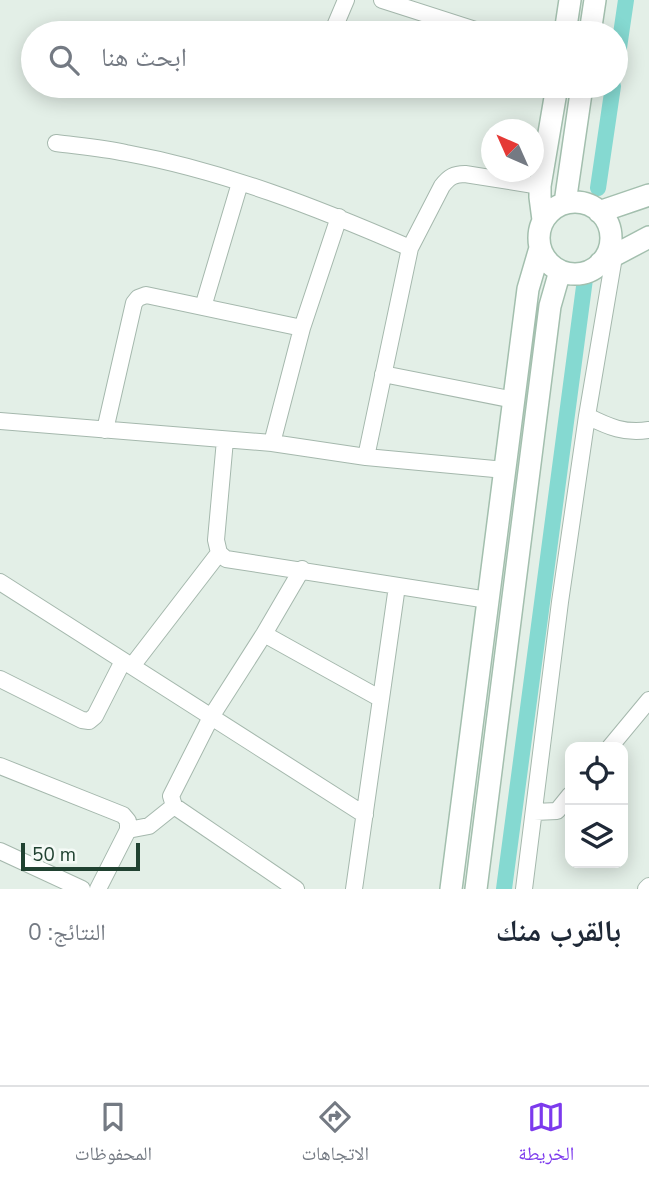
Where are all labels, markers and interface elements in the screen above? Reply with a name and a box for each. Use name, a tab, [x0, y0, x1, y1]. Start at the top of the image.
search box	[21, 21, 628, 98]
text: ابحث هنا	[101, 40, 187, 75]
icon: search	[45, 41, 83, 79]
north arrow	[481, 119, 544, 182]
map controls	[565, 742, 628, 868]
button: locate	[565, 742, 628, 805]
button: layers	[565, 805, 628, 868]
scale bar	[21, 840, 140, 872]
text: 50 m	[32, 842, 76, 868]
text: بالقرب منك	[496, 911, 621, 952]
text: النتائج: 0	[28, 917, 106, 948]
tab: المحفوظات	[75, 1098, 152, 1172]
tab: الاتجاهات	[301, 1098, 369, 1172]
tab: الخريطة	[518, 1098, 574, 1172]

